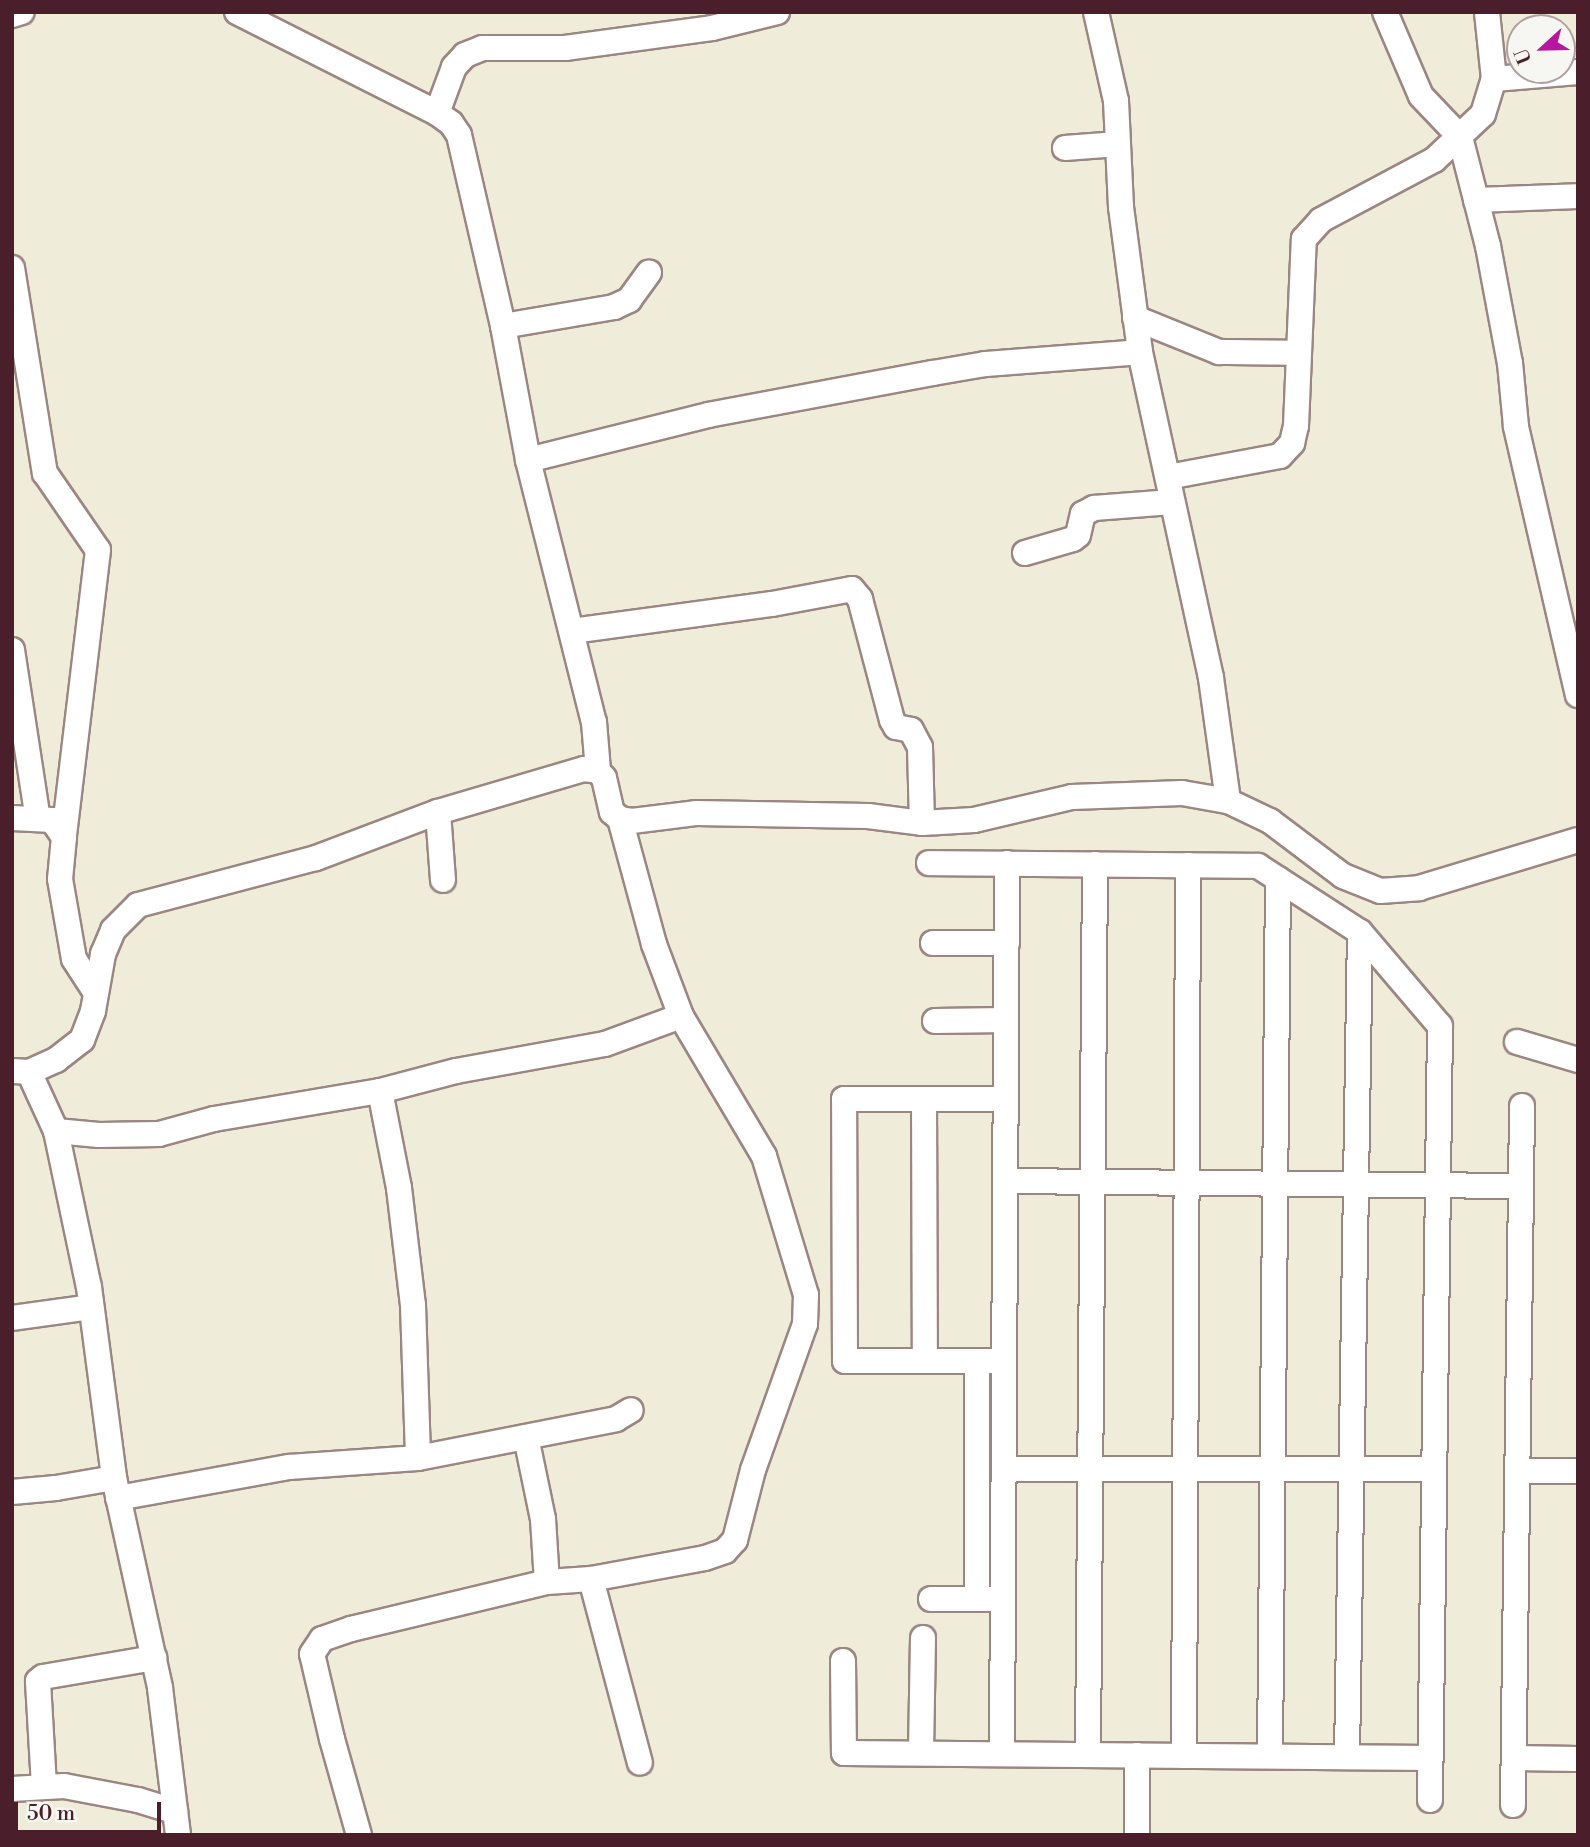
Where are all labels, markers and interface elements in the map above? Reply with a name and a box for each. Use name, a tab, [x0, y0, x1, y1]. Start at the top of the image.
north arrow	[1506, 14, 1576, 84]
text: U	[1510, 45, 1537, 67]
scale bar	[18, 1787, 164, 1831]
text: 50 m	[27, 1801, 75, 1827]

